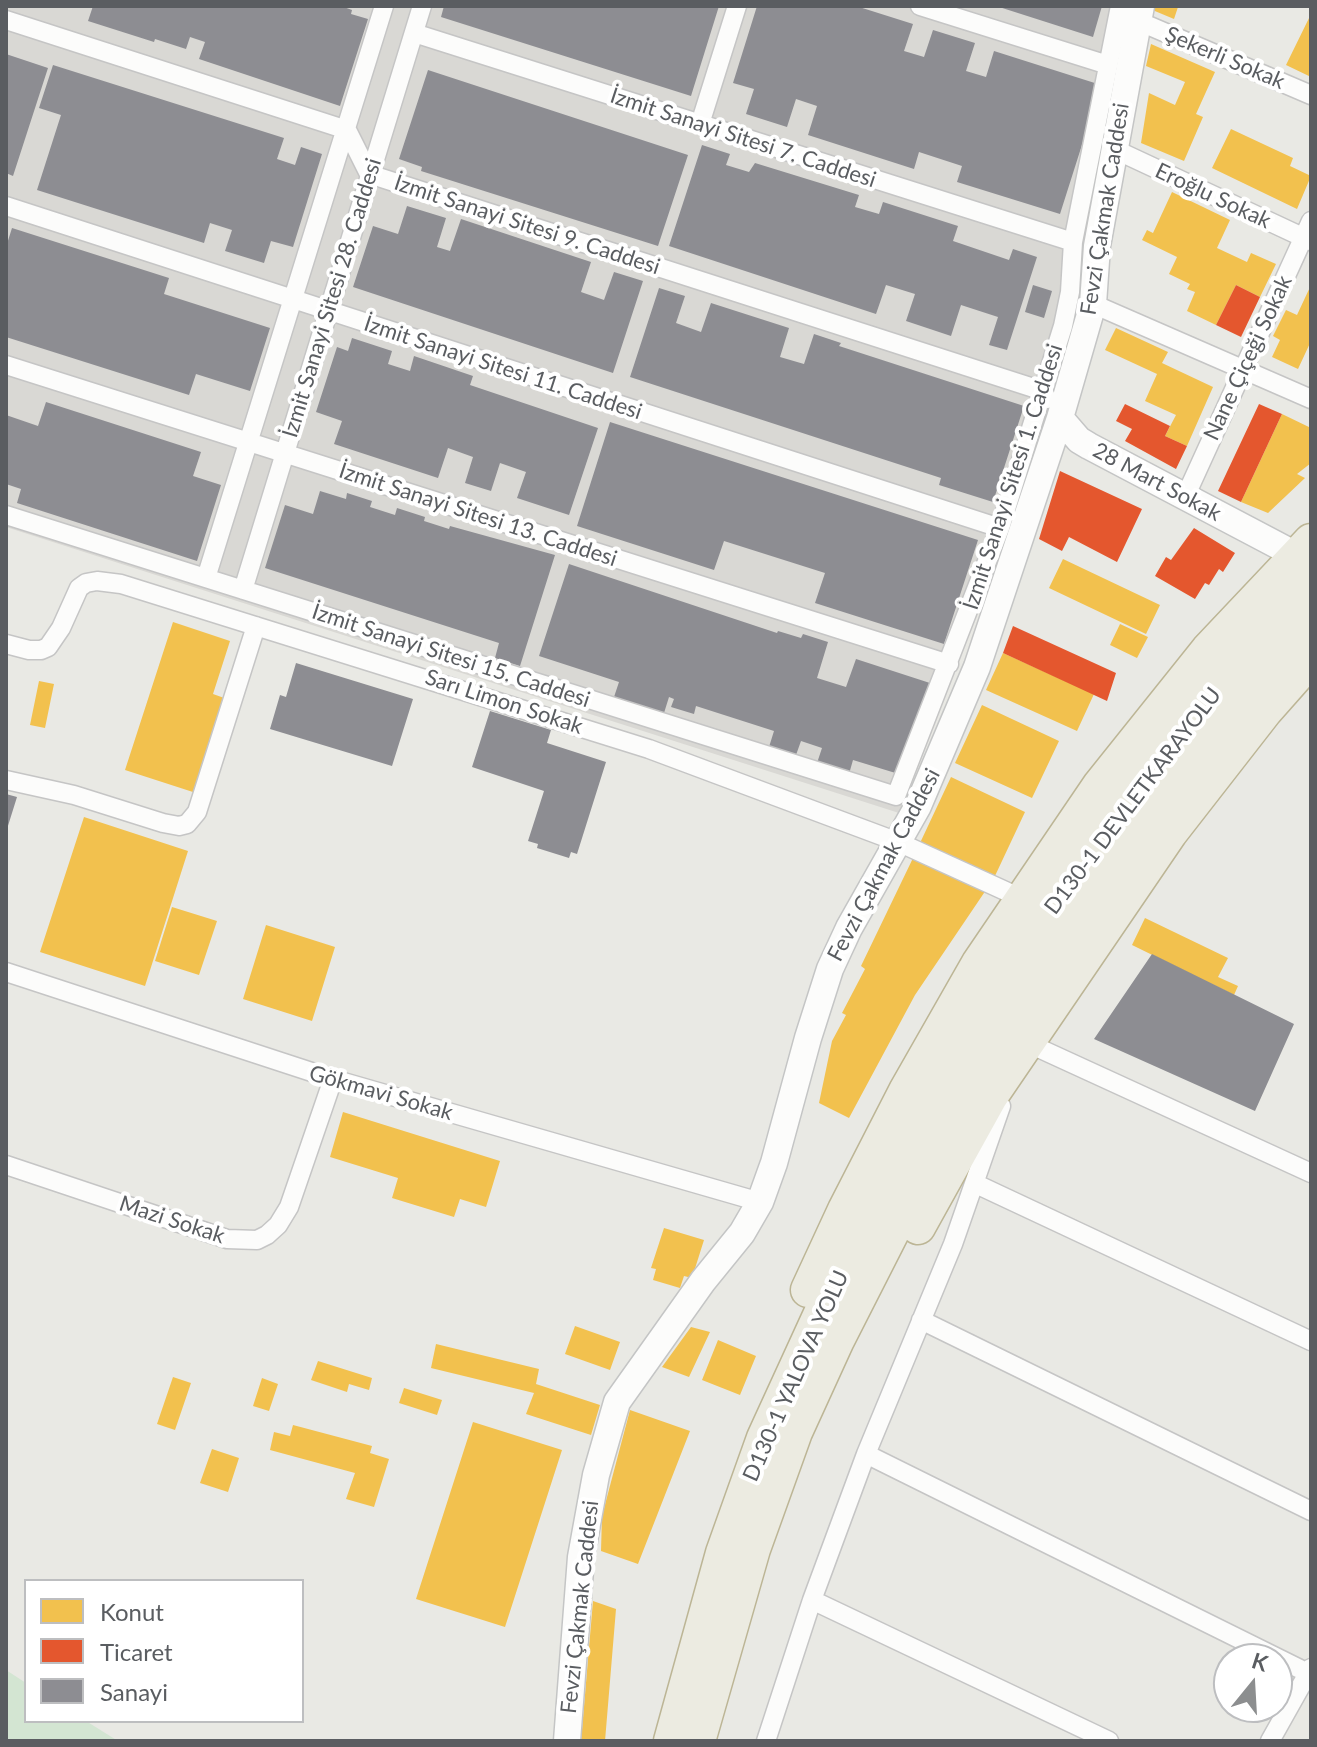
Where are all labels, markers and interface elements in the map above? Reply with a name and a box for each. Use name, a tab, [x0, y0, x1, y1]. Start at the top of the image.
street label: Şekerli Sokak	[1161, 21, 1289, 95]
street label: İzmit Sanayi Sitesi 7. Caddesi	[607, 83, 879, 193]
street label: Fevzi Çakmak Caddesi	[1075, 101, 1135, 317]
street label: İzmit Sanayi Sitesi 28. Caddesi	[277, 155, 387, 441]
street label: Eroğlu Sokak	[1151, 158, 1275, 234]
street label: İzmit Sanayi Sitesi 9. Caddesi	[391, 170, 663, 280]
street label: Nane Çiçeği Sokak	[1198, 271, 1298, 445]
street label: İzmit Sanayi Sitesi 11. Caddesi	[361, 311, 645, 425]
street label: İzmit Sanayi Sitesi 1. Caddesi	[958, 341, 1068, 613]
street label: 28 Mart Sokak	[1088, 437, 1226, 527]
street label: İzmit Sanayi Sitesi 13. Caddesi	[336, 458, 620, 572]
street label: İzmit Sanayi Sitesi 15. Caddesi	[309, 599, 593, 713]
street label: Sarı Limon Sokak	[422, 664, 586, 740]
street label: D130-1 DEVLETKARAYOLU	[1039, 682, 1227, 920]
street label: Fevzi Çakmak Caddesi	[822, 764, 946, 966]
street label: Gökmavi Sokak	[306, 1060, 456, 1126]
street label: Mazi Sokak	[116, 1191, 228, 1249]
street label: D130-1 YALOVA YOLU	[738, 1266, 854, 1486]
street label: Fevzi Çakmak Caddesi	[556, 1499, 604, 1715]
legend	[24, 1579, 304, 1723]
text: Konut	[100, 1597, 164, 1626]
text: Ticaret	[100, 1637, 173, 1666]
north arrow	[1213, 1643, 1293, 1723]
text: K	[1249, 1646, 1271, 1677]
text: Sanayi	[100, 1677, 168, 1706]

